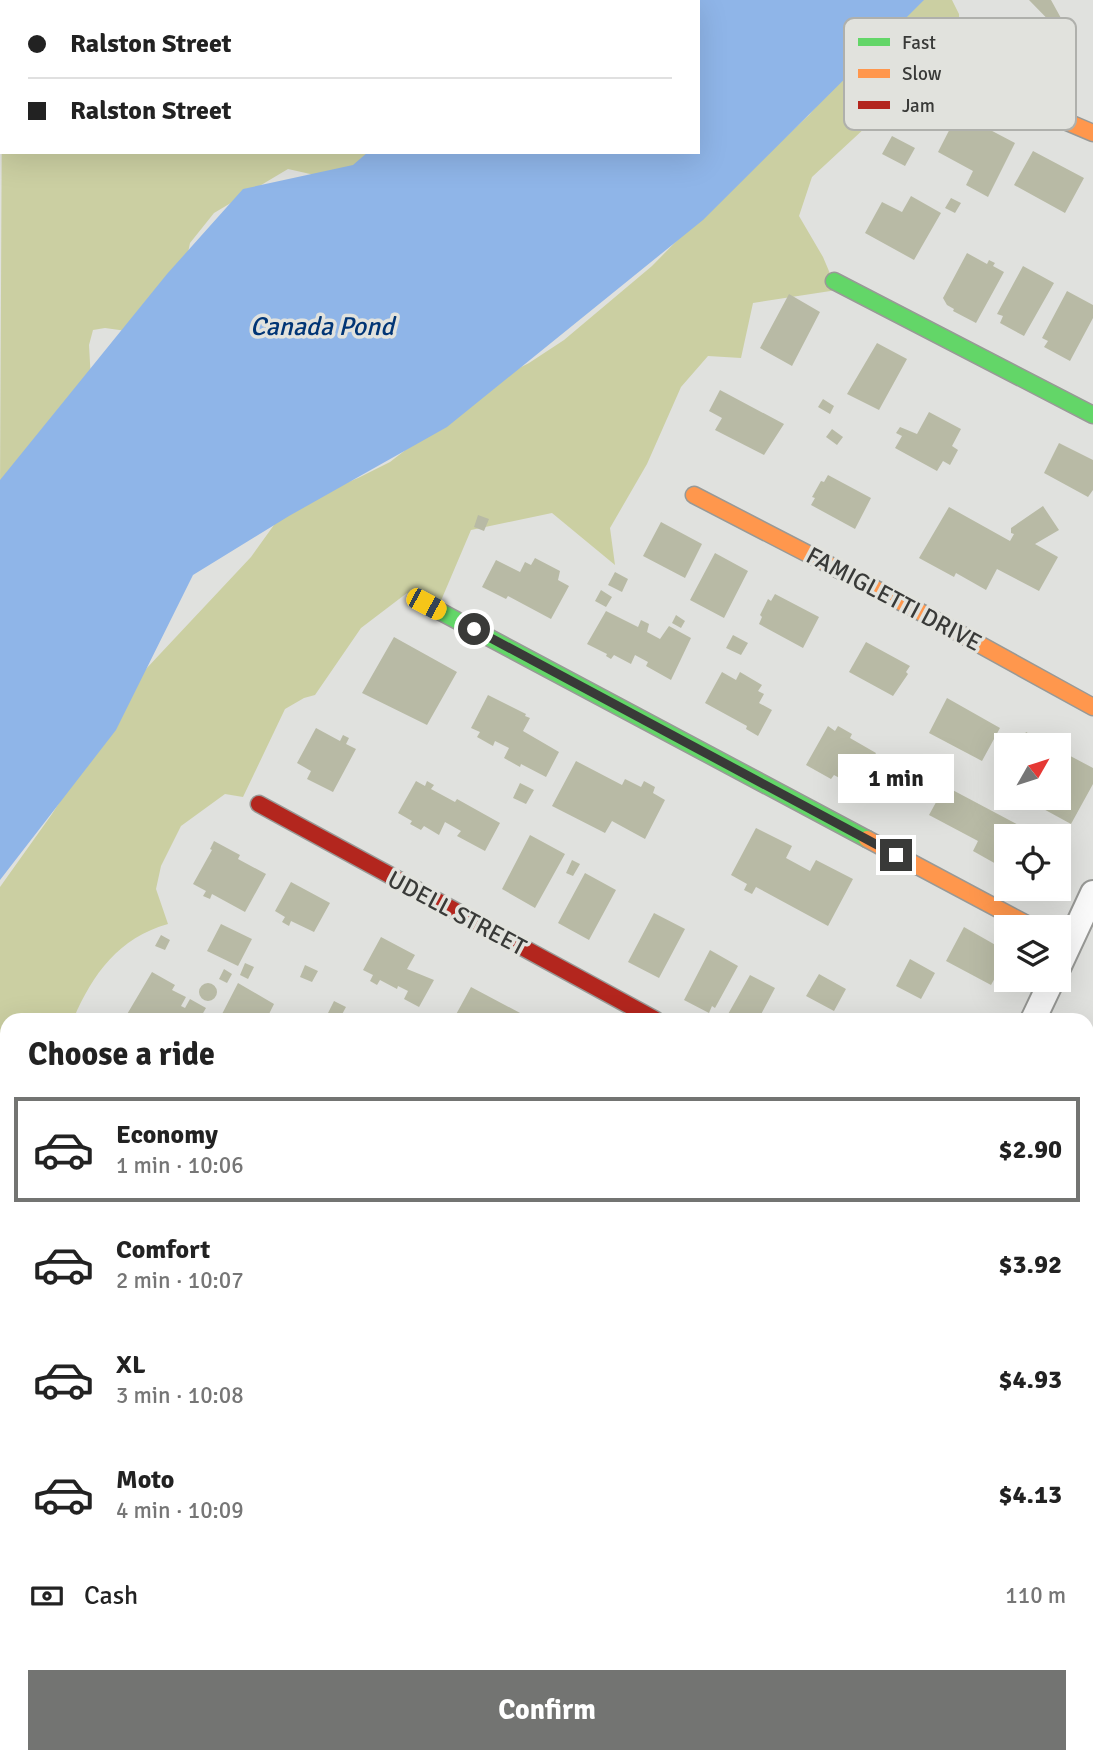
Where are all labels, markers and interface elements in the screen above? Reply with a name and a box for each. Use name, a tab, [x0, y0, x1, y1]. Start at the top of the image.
legend	[844, 18, 1076, 130]
text: Ralston Street	[70, 28, 232, 60]
text: Fast	[902, 31, 936, 55]
text: Slow	[902, 62, 942, 86]
text: Jam	[902, 94, 935, 118]
text: Ralston Street	[70, 95, 232, 127]
water label: Canada Pond	[250, 311, 397, 343]
street label: FAMIGLETTI DRIVE	[801, 540, 987, 658]
car	[403, 585, 450, 623]
route start	[458, 613, 490, 645]
north arrow	[994, 733, 1071, 810]
map controls	[994, 733, 1071, 992]
callout: 1 min	[838, 754, 954, 802]
text: 1 min	[868, 764, 924, 793]
button: locate	[994, 824, 1071, 901]
route end	[880, 839, 912, 871]
street label: UDELL STREET	[382, 864, 532, 962]
button: layers	[994, 915, 1071, 992]
text: Choose a ride	[28, 1035, 215, 1074]
icon: car	[32, 1118, 95, 1181]
text: Economy	[116, 1119, 218, 1151]
text: $2.90	[998, 1134, 1062, 1166]
text: 1 min · 10:06	[116, 1151, 244, 1180]
icon: car	[32, 1233, 95, 1296]
text: Comfort	[116, 1234, 210, 1266]
text: $3.92	[998, 1249, 1062, 1281]
text: 2 min · 10:07	[116, 1266, 244, 1295]
icon: car	[32, 1348, 95, 1411]
text: XL	[116, 1349, 146, 1381]
text: $4.93	[998, 1364, 1062, 1396]
text: 3 min · 10:08	[116, 1381, 244, 1410]
icon: car	[32, 1463, 95, 1526]
text: Moto	[116, 1464, 174, 1496]
text: $4.13	[998, 1479, 1062, 1511]
text: 4 min · 10:09	[116, 1496, 244, 1525]
icon: cash	[28, 1577, 66, 1615]
text: Cash	[84, 1580, 138, 1612]
text: 110 m	[1005, 1581, 1066, 1610]
button: Confirm	[28, 1670, 1066, 1750]

